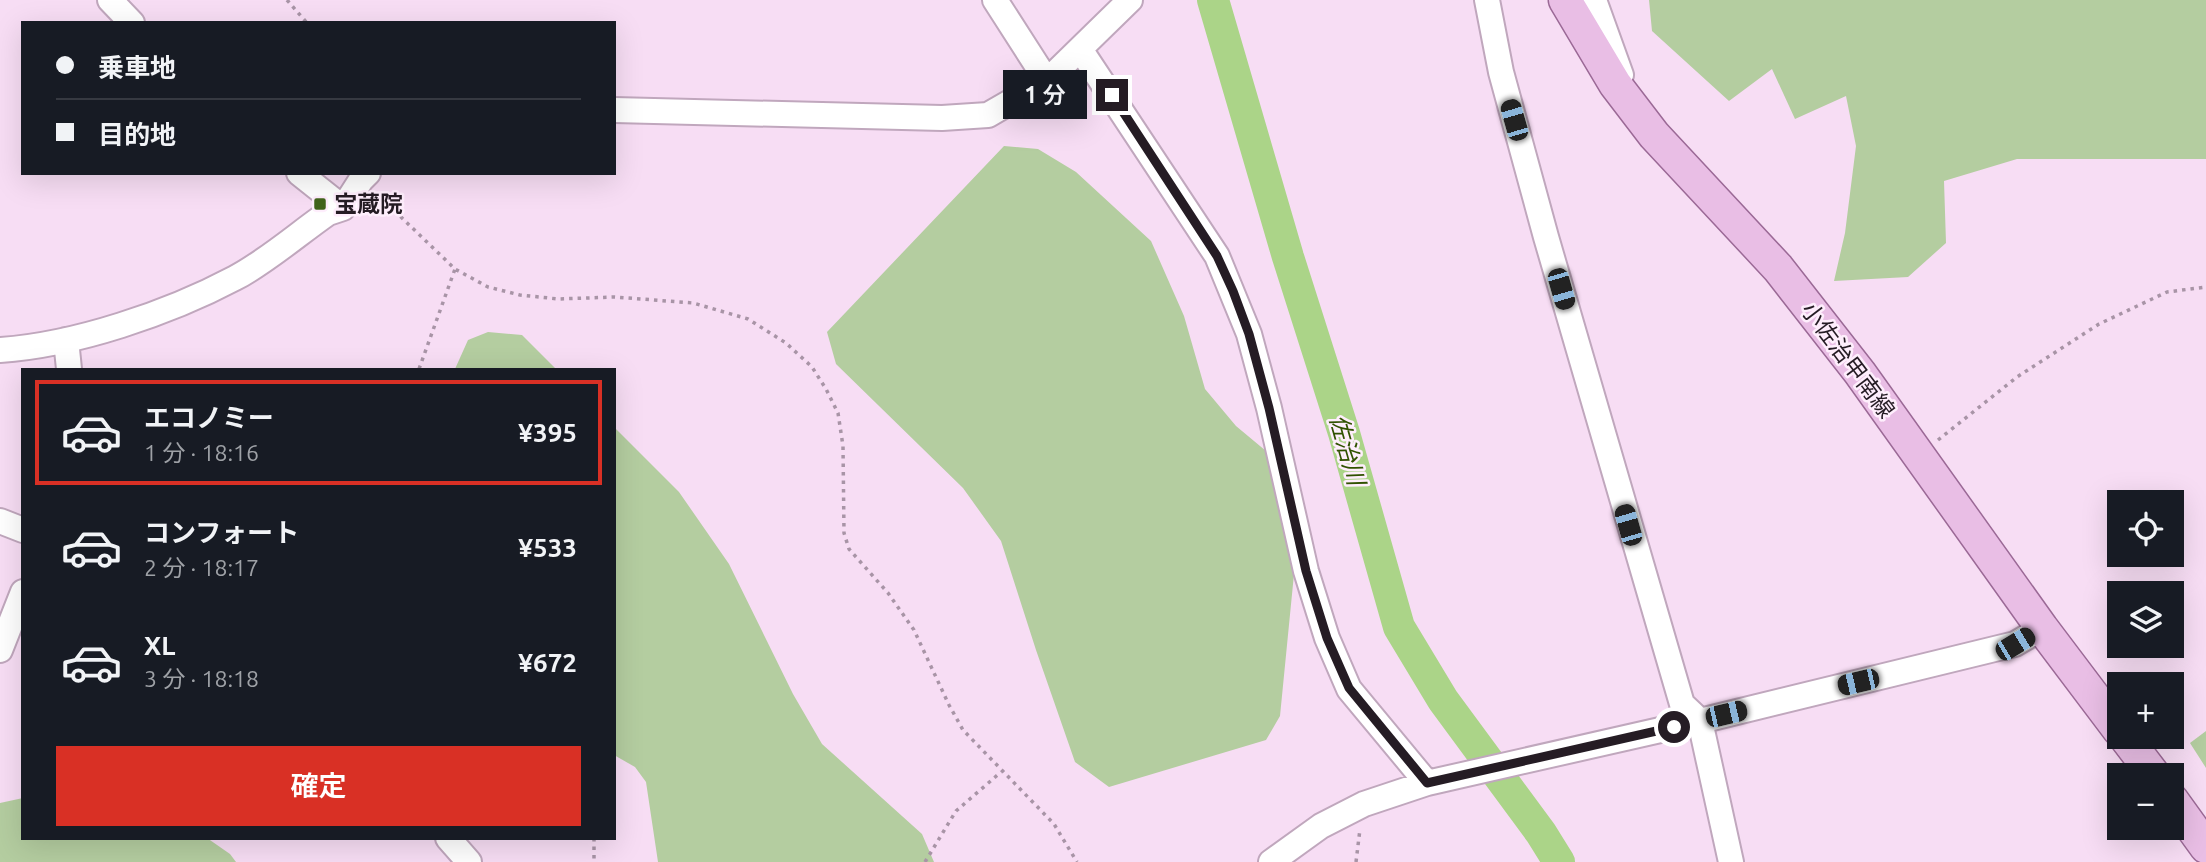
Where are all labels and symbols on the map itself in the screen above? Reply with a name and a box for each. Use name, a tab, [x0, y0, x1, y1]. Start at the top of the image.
callout: 1 分	[1004, 70, 1088, 119]
route end	[1096, 79, 1128, 111]
car	[1499, 97, 1530, 143]
place label: 宝蔵院	[334, 191, 403, 216]
marker: 宝蔵院	[312, 196, 328, 212]
car	[1546, 266, 1577, 312]
street label: 小佐治甲南線	[1797, 297, 1900, 422]
water label: 佐治川	[1325, 412, 1371, 491]
car	[1613, 502, 1644, 548]
car	[1992, 624, 2039, 664]
car	[1836, 667, 1881, 697]
car	[1704, 699, 1749, 729]
route start	[1658, 711, 1690, 743]

